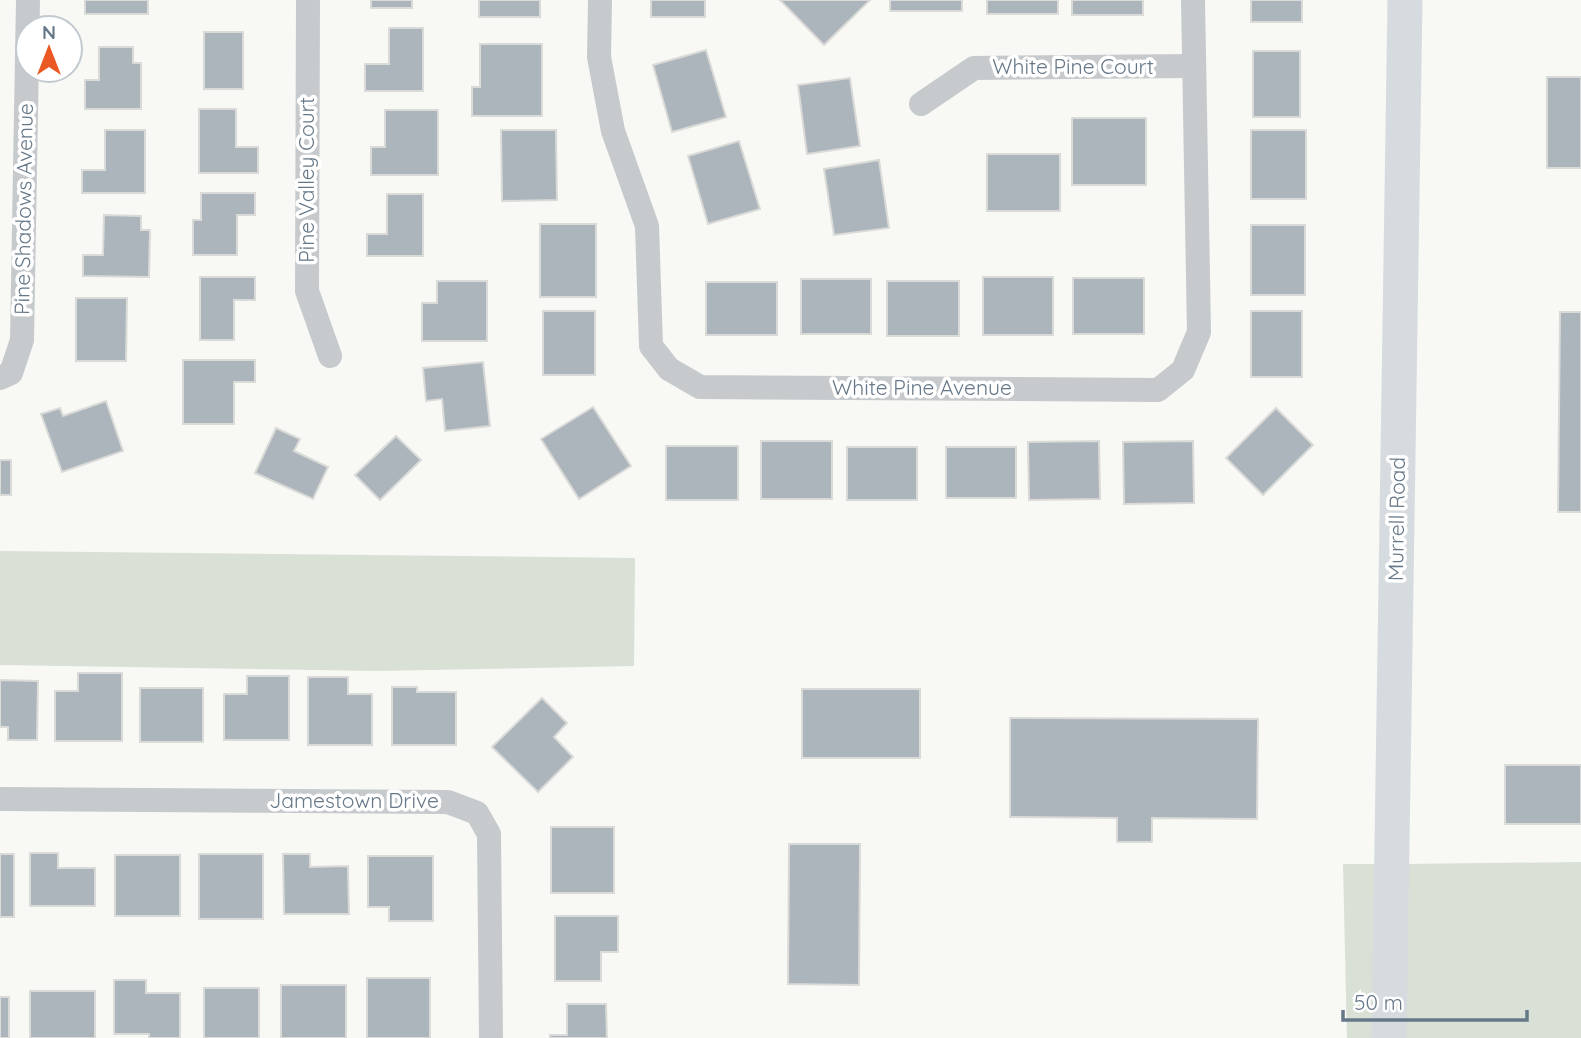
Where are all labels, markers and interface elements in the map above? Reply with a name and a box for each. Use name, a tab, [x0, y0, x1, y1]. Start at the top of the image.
north arrow	[14, 14, 84, 84]
text: N	[42, 20, 56, 44]
street label: White Pine Court	[992, 53, 1154, 79]
street label: Pine Valley Court	[293, 97, 319, 263]
street label: Pine Shadows Avenue	[8, 103, 38, 315]
street label: White Pine Avenue	[832, 374, 1012, 400]
street label: Murrell Road	[1382, 457, 1410, 581]
street label: Jamestown Drive	[269, 787, 439, 813]
scale bar	[1343, 978, 1527, 1022]
text: 50 m	[1354, 989, 1403, 1015]

